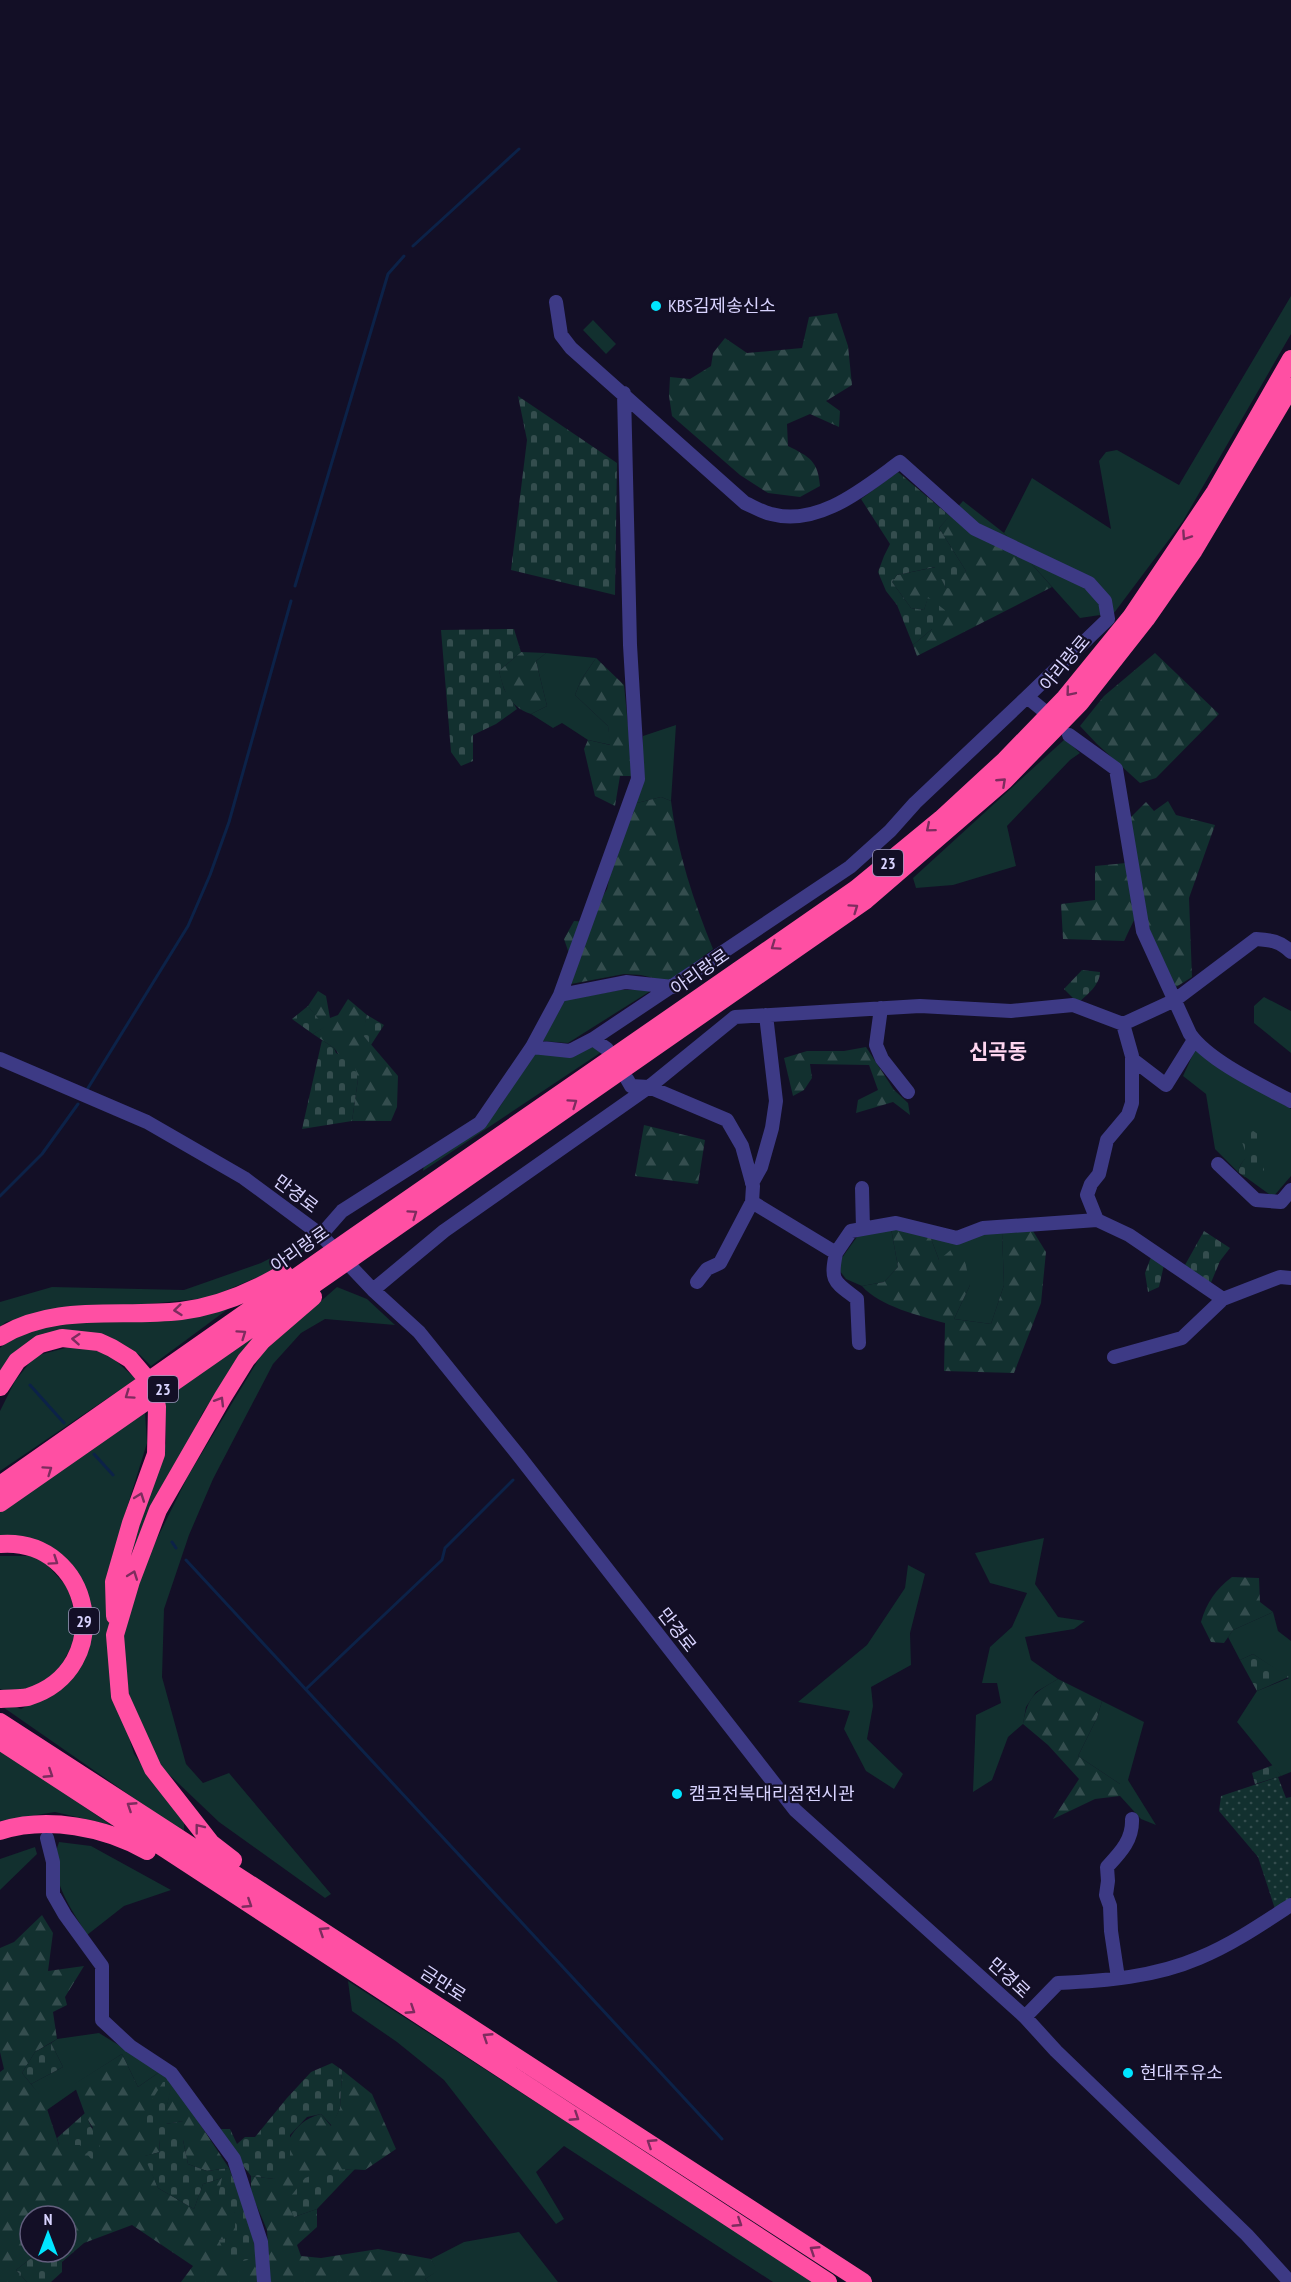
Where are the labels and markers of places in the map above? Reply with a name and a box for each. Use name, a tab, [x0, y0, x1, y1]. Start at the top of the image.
place label: KBS김제송신소	[668, 294, 776, 317]
marker: KBS김제송신소	[649, 299, 663, 313]
place label: 캠코전북대리점전시관	[689, 1782, 855, 1805]
marker: 캠코전북대리점전시관	[670, 1787, 684, 1801]
place label: 현대주유소	[1140, 2061, 1223, 2084]
marker: 현대주유소	[1121, 2066, 1135, 2080]

